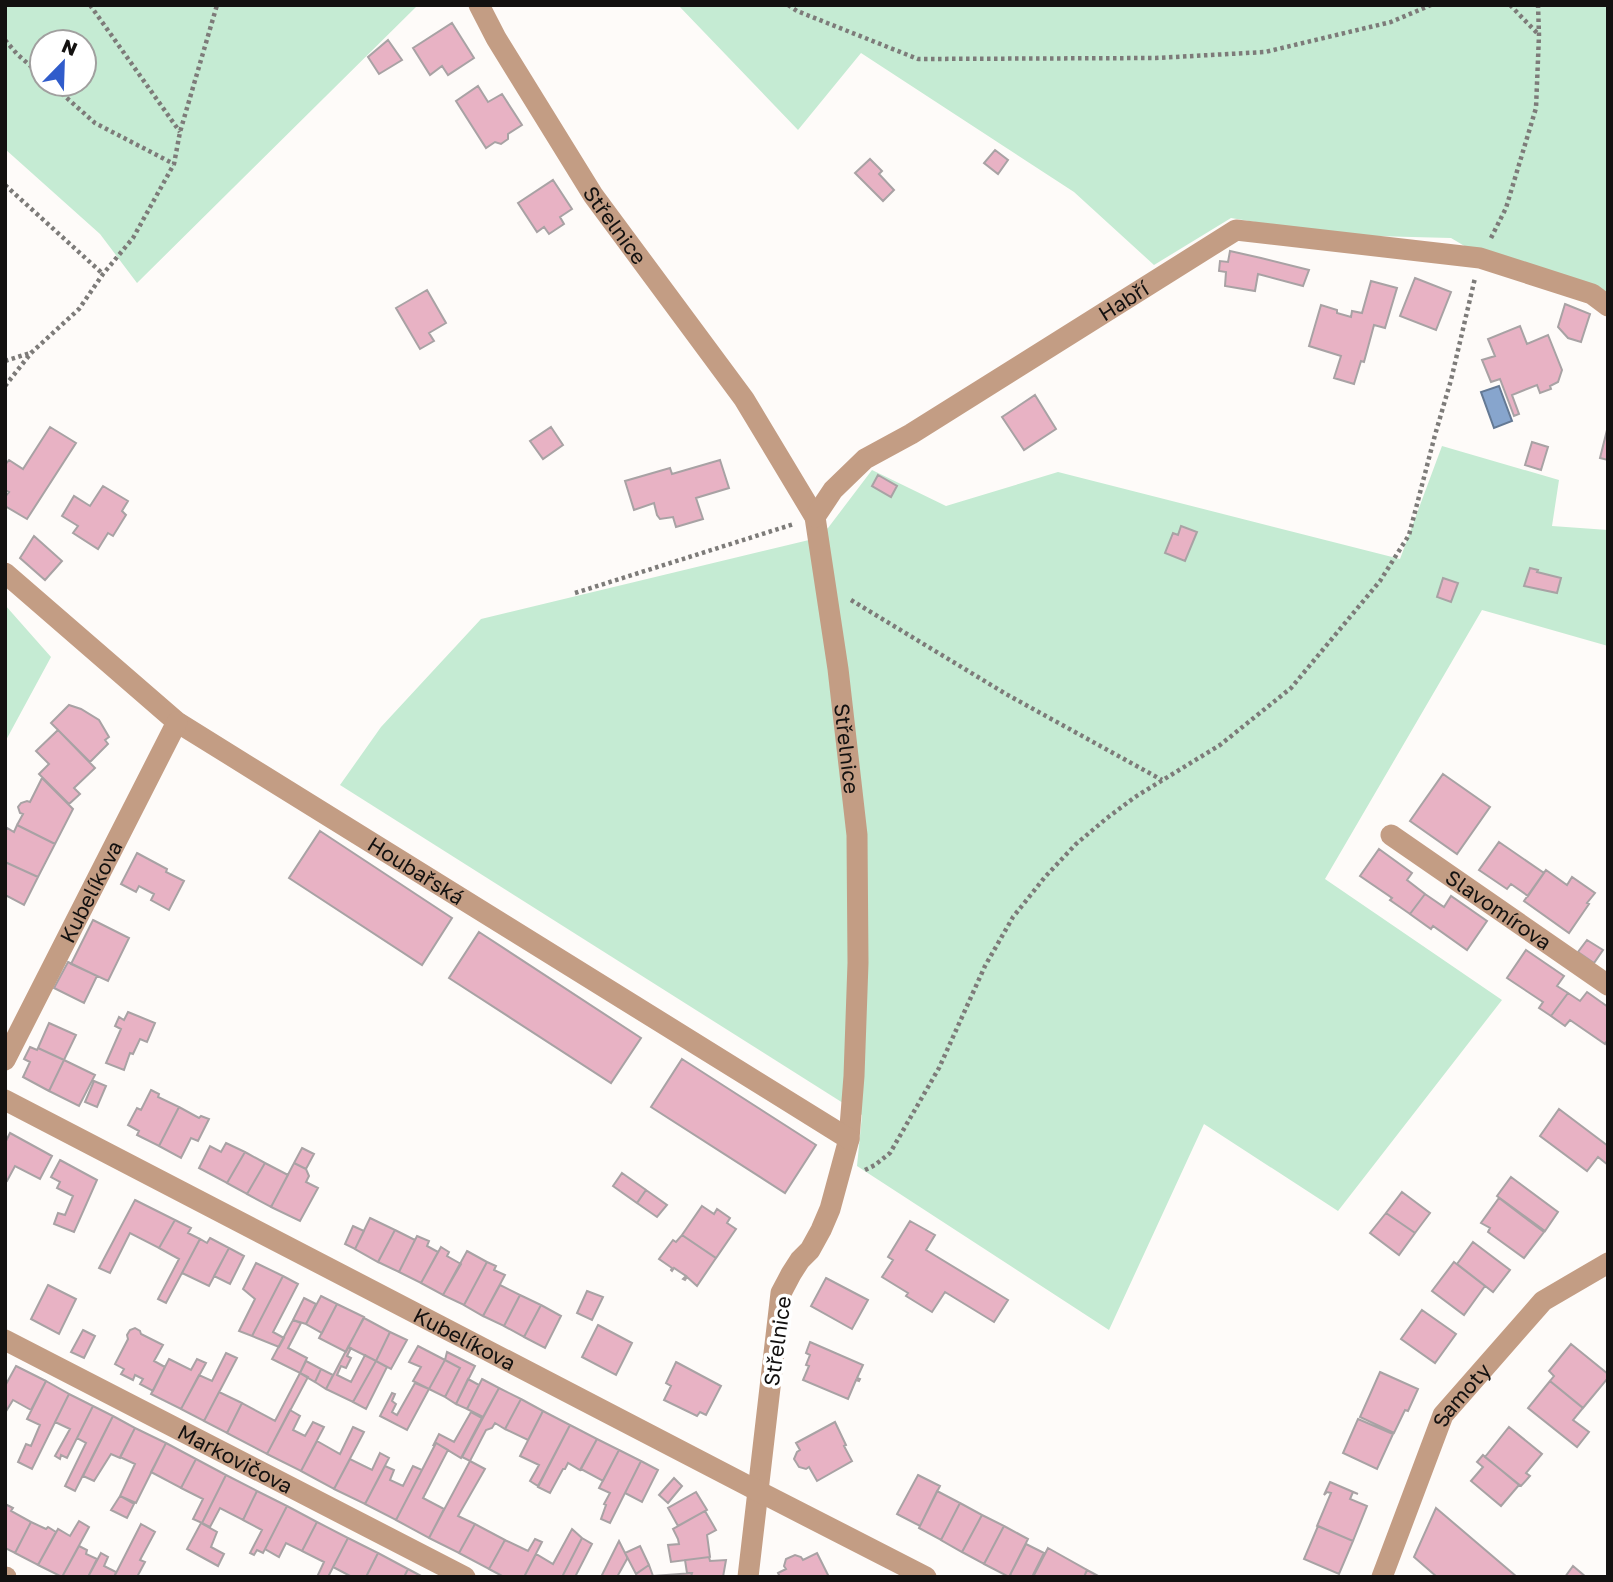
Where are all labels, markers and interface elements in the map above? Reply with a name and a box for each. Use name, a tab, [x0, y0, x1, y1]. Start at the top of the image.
north arrow	[28, 28, 98, 98]
text: N	[59, 33, 81, 60]
street label: Střelnice	[578, 181, 653, 269]
street label: Habří	[1093, 274, 1154, 326]
street label: Střelnice	[829, 702, 865, 795]
street label: Houbařská	[363, 831, 469, 910]
street label: Kubelíkova	[54, 836, 128, 947]
street label: Slavomírova	[1441, 864, 1557, 955]
street label: Střelnice	[758, 1294, 796, 1388]
street label: Kubelíkova	[409, 1302, 520, 1376]
street label: Samoty	[1427, 1357, 1496, 1430]
street label: Markovičova	[173, 1418, 297, 1499]

